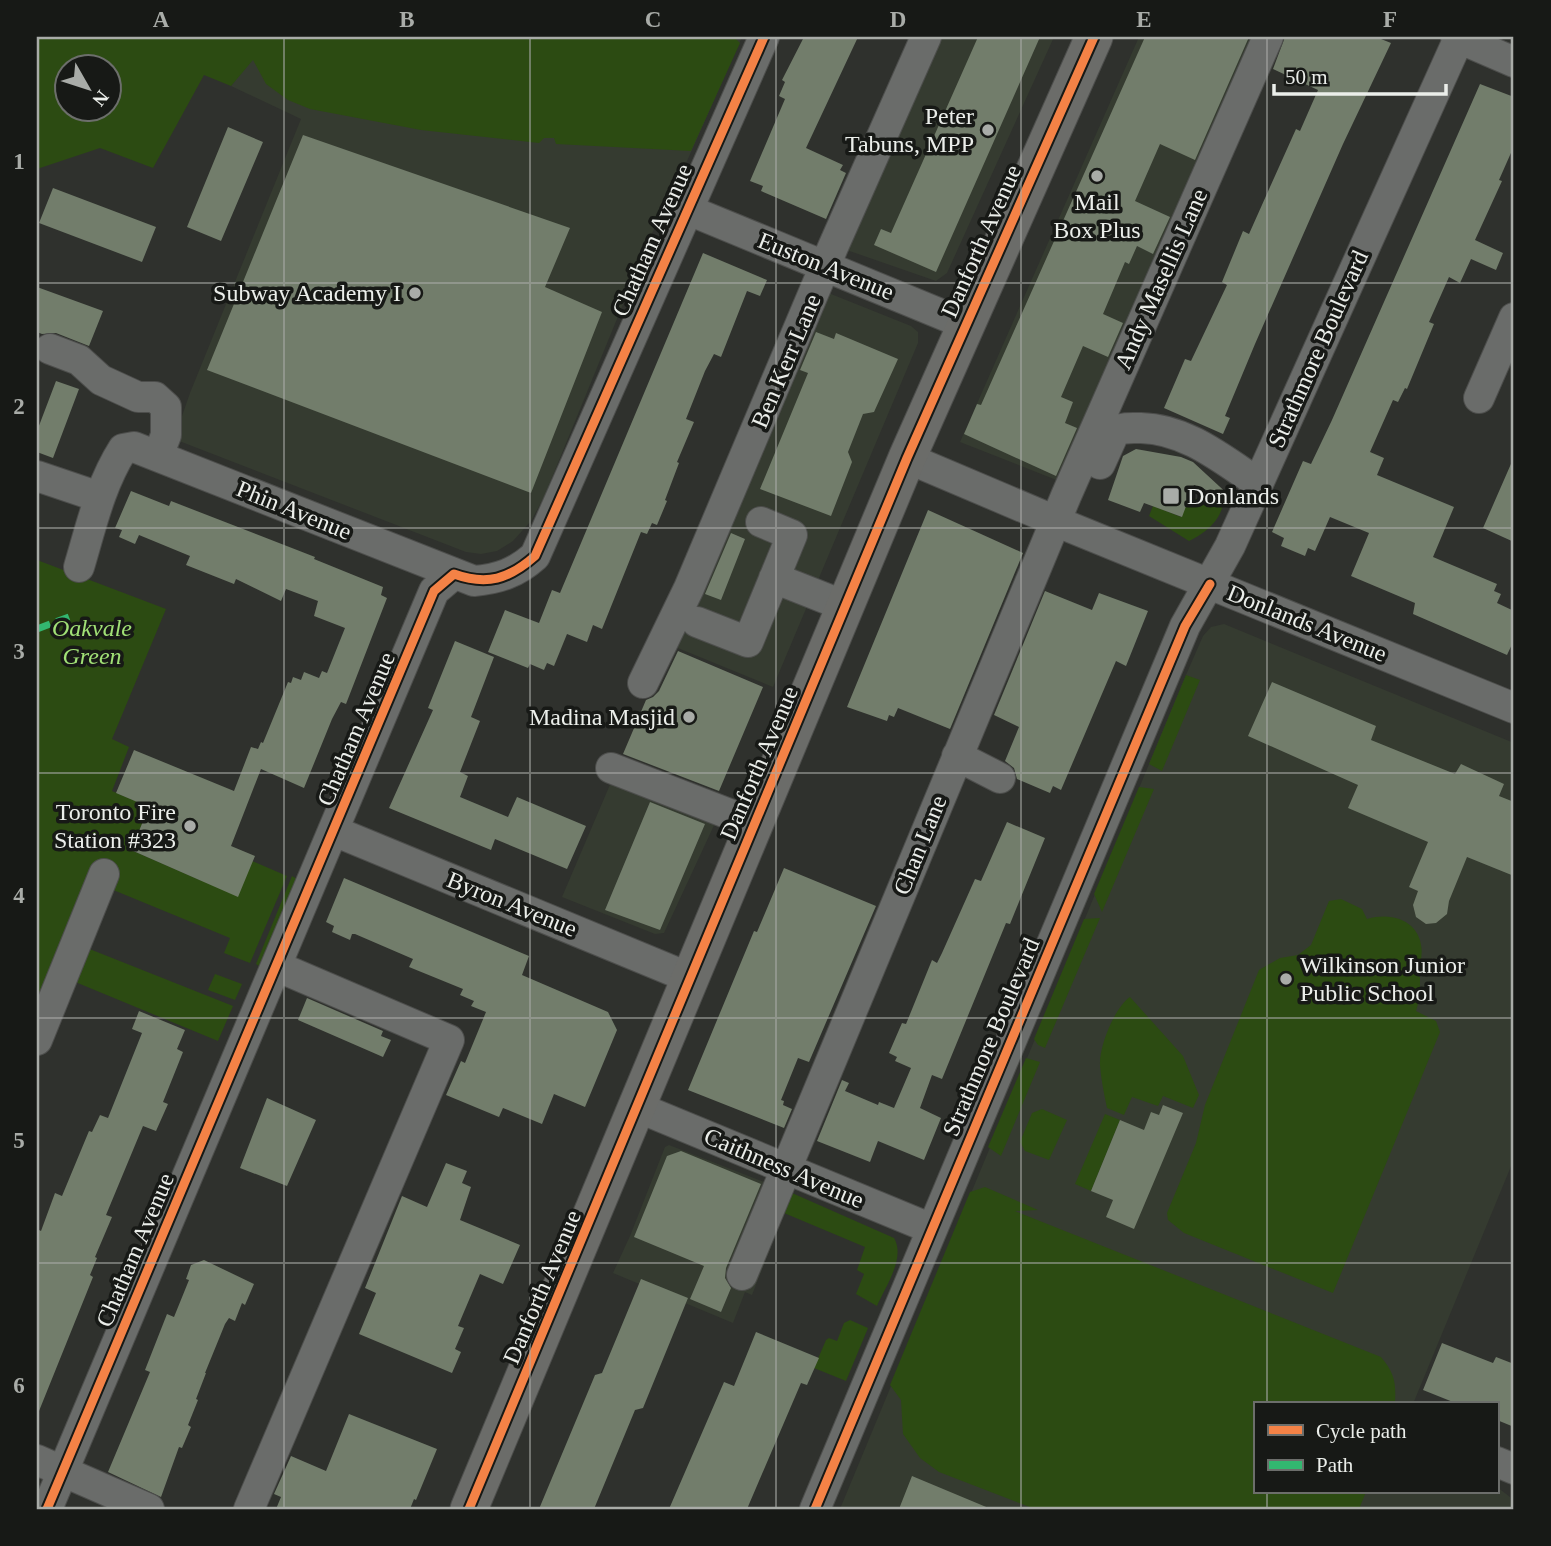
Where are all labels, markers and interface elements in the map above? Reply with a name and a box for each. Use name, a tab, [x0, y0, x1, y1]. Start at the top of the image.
text: A	[153, 7, 170, 32]
text: B	[399, 7, 415, 32]
text: C	[645, 7, 661, 32]
text: D	[890, 7, 906, 32]
text: E	[1136, 7, 1152, 32]
text: F	[1383, 7, 1397, 32]
north arrow	[52, 52, 122, 122]
scale bar	[1274, 52, 1446, 96]
text: 50 m	[1285, 65, 1328, 89]
text: N	[88, 86, 113, 111]
place label: Peter Tabuns, MPP	[845, 103, 974, 157]
marker: Peter Tabuns, MPP	[980, 122, 996, 138]
text: 1	[13, 149, 25, 174]
street label: Chatham Avenue	[607, 160, 697, 320]
street label: Danforth Avenue	[936, 161, 1026, 321]
marker: Mail Box Plus	[1089, 168, 1105, 184]
street label: Andy Masellis Lane	[1110, 185, 1212, 373]
place label: Mail Box Plus	[1053, 189, 1141, 243]
street label: Euston Avenue	[754, 227, 898, 305]
street label: Strathmore Boulevard	[1263, 247, 1373, 451]
place label: Subway Academy I	[213, 280, 401, 306]
marker: Subway Academy I	[407, 285, 423, 301]
street label: Ben Kerr Lane	[746, 290, 826, 432]
text: 2	[13, 394, 25, 419]
street label: Phin Avenue	[233, 475, 355, 545]
place label: Donlands	[1187, 483, 1279, 509]
marker: Donlands	[1161, 486, 1181, 506]
street label: Donlands Avenue	[1224, 579, 1390, 667]
park label: Oakvale Green	[52, 615, 132, 669]
text: 3	[13, 639, 25, 664]
street label: Chatham Avenue	[312, 648, 400, 810]
street label: Danforth Avenue	[715, 682, 803, 844]
place label: Madina Masjid	[529, 704, 675, 730]
marker: Madina Masjid	[681, 709, 697, 725]
street label: Chan Lane	[888, 792, 952, 898]
place label: Toronto Fire Station #323	[54, 799, 176, 853]
marker: Toronto Fire Station #323	[182, 818, 198, 834]
street label: Byron Avenue	[443, 866, 581, 942]
text: 4	[13, 883, 25, 908]
street label: Strathmore Boulevard	[937, 934, 1045, 1140]
place label: Wilkinson Junior Public School	[1300, 952, 1465, 1006]
marker: Wilkinson Junior Public School	[1278, 971, 1294, 987]
street label: Caithness Avenue	[700, 1123, 868, 1213]
text: 5	[13, 1128, 25, 1153]
street label: Chatham Avenue	[91, 1169, 179, 1331]
street label: Danforth Avenue	[498, 1206, 586, 1368]
text: 6	[13, 1373, 25, 1398]
legend	[1254, 1402, 1498, 1494]
text: Cycle path	[1316, 1419, 1407, 1443]
text: Path	[1316, 1453, 1354, 1477]

